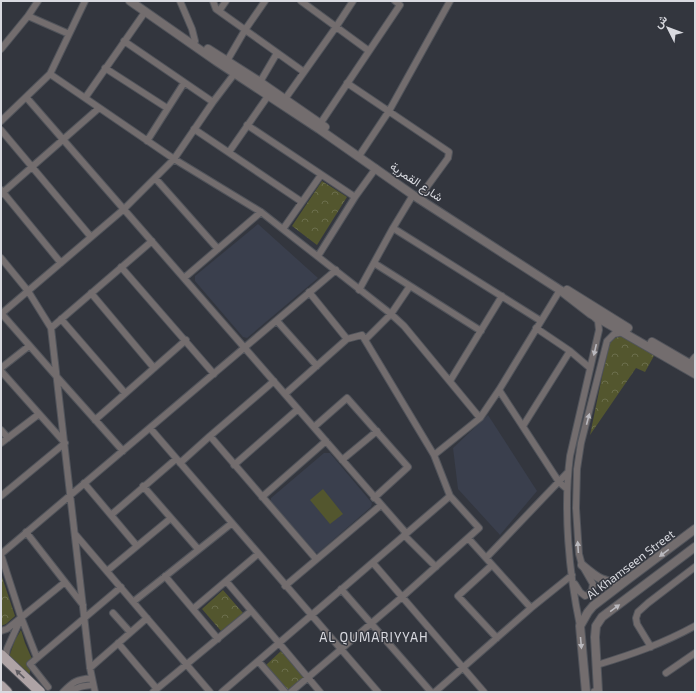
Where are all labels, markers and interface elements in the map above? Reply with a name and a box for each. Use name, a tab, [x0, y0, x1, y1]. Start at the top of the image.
north arrow	[648, 8, 688, 48]
text: ش	[651, 12, 670, 31]
street label: شارع القمرية	[386, 158, 446, 206]
one-way arrow	[591, 344, 597, 356]
one-way arrow	[585, 412, 591, 425]
street label: Al Khamseen Street	[583, 526, 677, 602]
one-way arrow	[575, 541, 582, 553]
one-way arrow	[658, 548, 669, 557]
one-way arrow	[609, 603, 620, 612]
district label: AL QUMARIYYAH	[319, 629, 429, 645]
one-way arrow	[578, 637, 585, 649]
one-way arrow	[16, 670, 25, 679]

